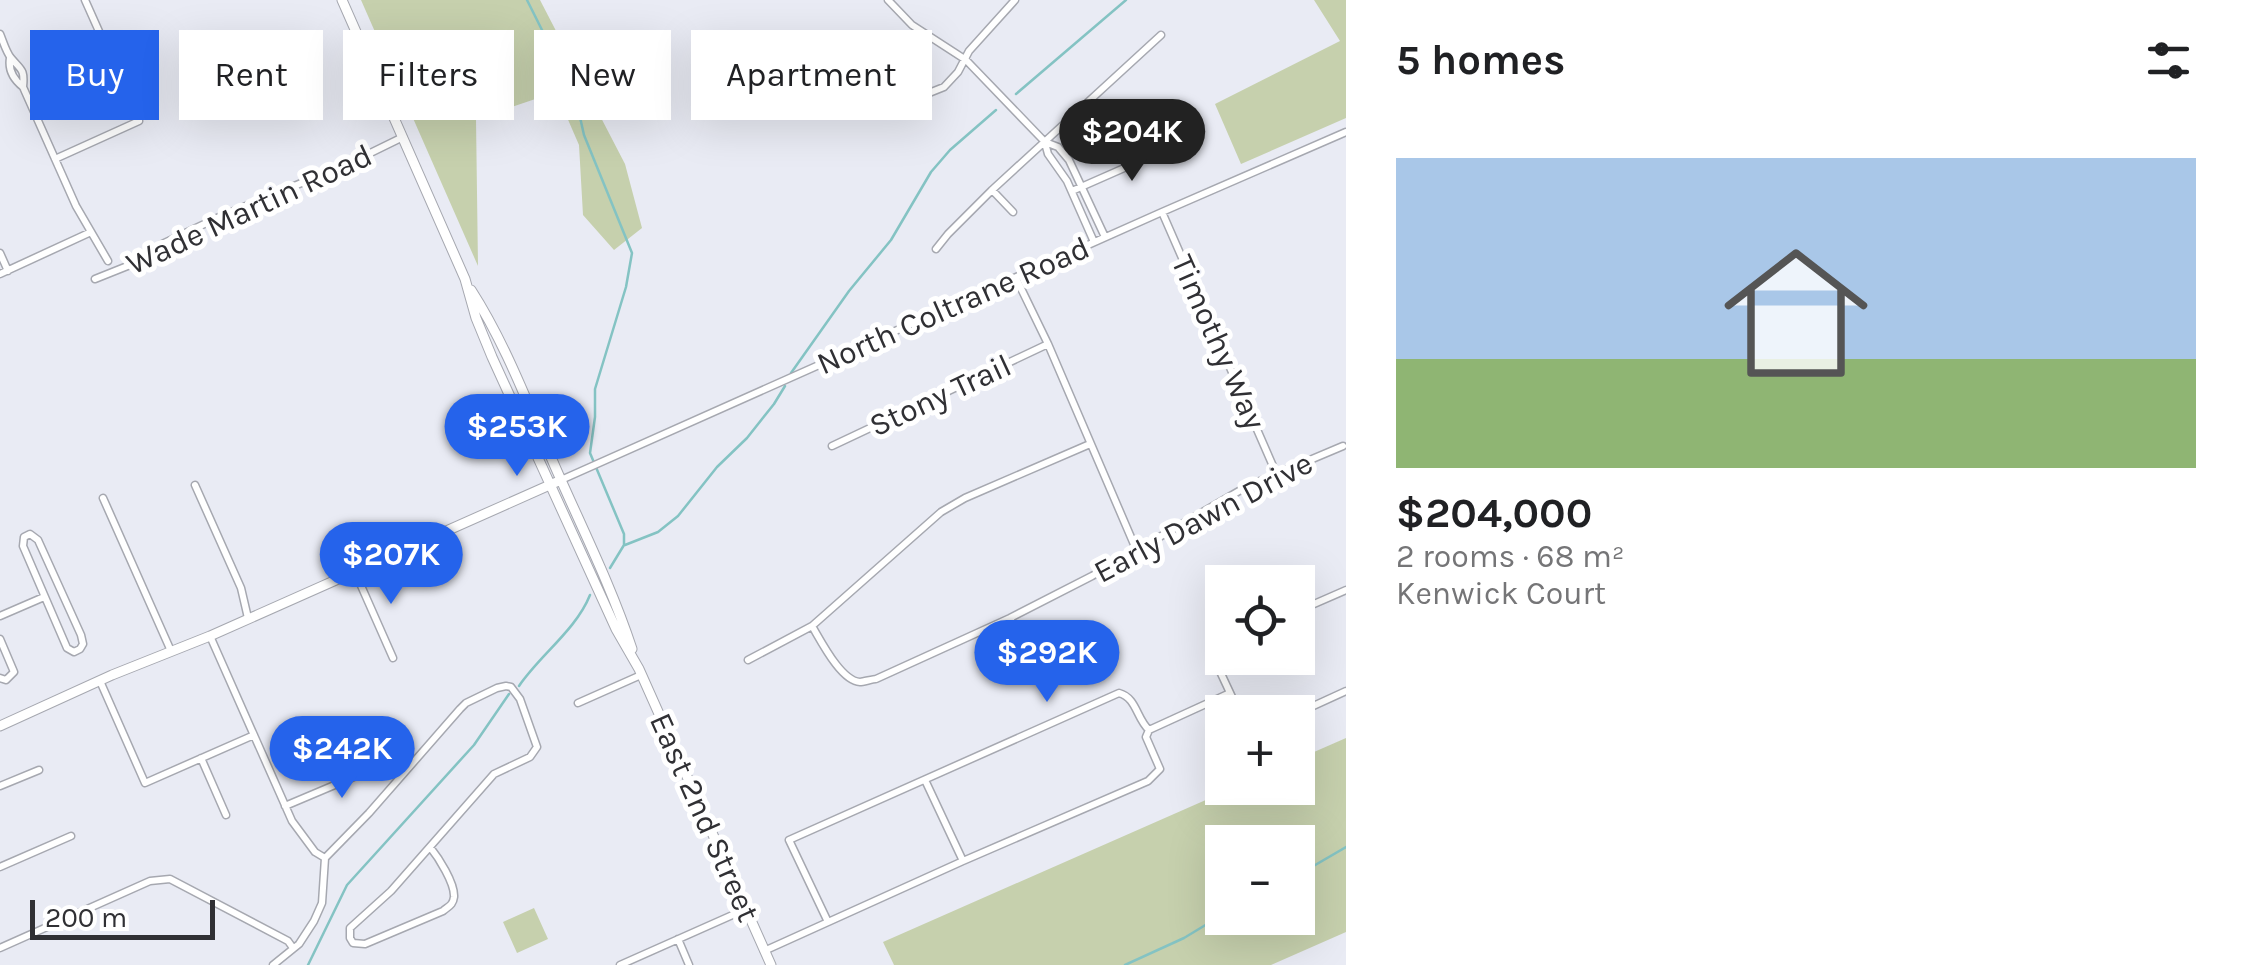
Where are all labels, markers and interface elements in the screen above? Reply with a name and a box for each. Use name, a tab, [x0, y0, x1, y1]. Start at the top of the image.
chip: Buy	[30, 30, 159, 120]
chip: Rent	[179, 30, 323, 120]
chip: Filters	[343, 30, 514, 120]
chip: New	[534, 30, 671, 120]
chip: Apartment	[691, 30, 932, 120]
icon: filters	[2141, 33, 2196, 88]
text: 5 homes	[1396, 35, 1565, 85]
pin: $204K	[1062, 99, 1202, 184]
text: $204K	[1081, 113, 1183, 150]
street label: Wade Martin Road	[121, 136, 378, 283]
icon: home	[1706, 223, 1886, 403]
street label: North Coltrane Road	[811, 229, 1095, 382]
street label: Timothy Way	[1164, 249, 1273, 435]
street label: Stony Trail	[863, 347, 1017, 444]
pin: $253K	[447, 394, 587, 479]
text: $253K	[467, 408, 567, 445]
street label: Early Dawn Drive	[1088, 444, 1319, 591]
text: $204,000	[1396, 488, 1592, 538]
pin: $207K	[321, 522, 461, 607]
text: $207K	[342, 536, 440, 573]
text: 2 rooms · 68 m²	[1396, 538, 1625, 575]
map controls	[1205, 565, 1315, 935]
button: locate	[1205, 565, 1315, 675]
text: Kenwick Court	[1396, 575, 1606, 612]
pin: $292K	[977, 620, 1117, 705]
text: $292K	[996, 634, 1098, 671]
button: +	[1205, 695, 1315, 805]
street label: East 2nd Street	[642, 707, 767, 927]
pin: $242K	[272, 716, 412, 801]
text: $242K	[292, 730, 392, 767]
button: −	[1205, 825, 1315, 935]
scale bar	[30, 895, 215, 940]
text: 200 m	[45, 901, 127, 934]

